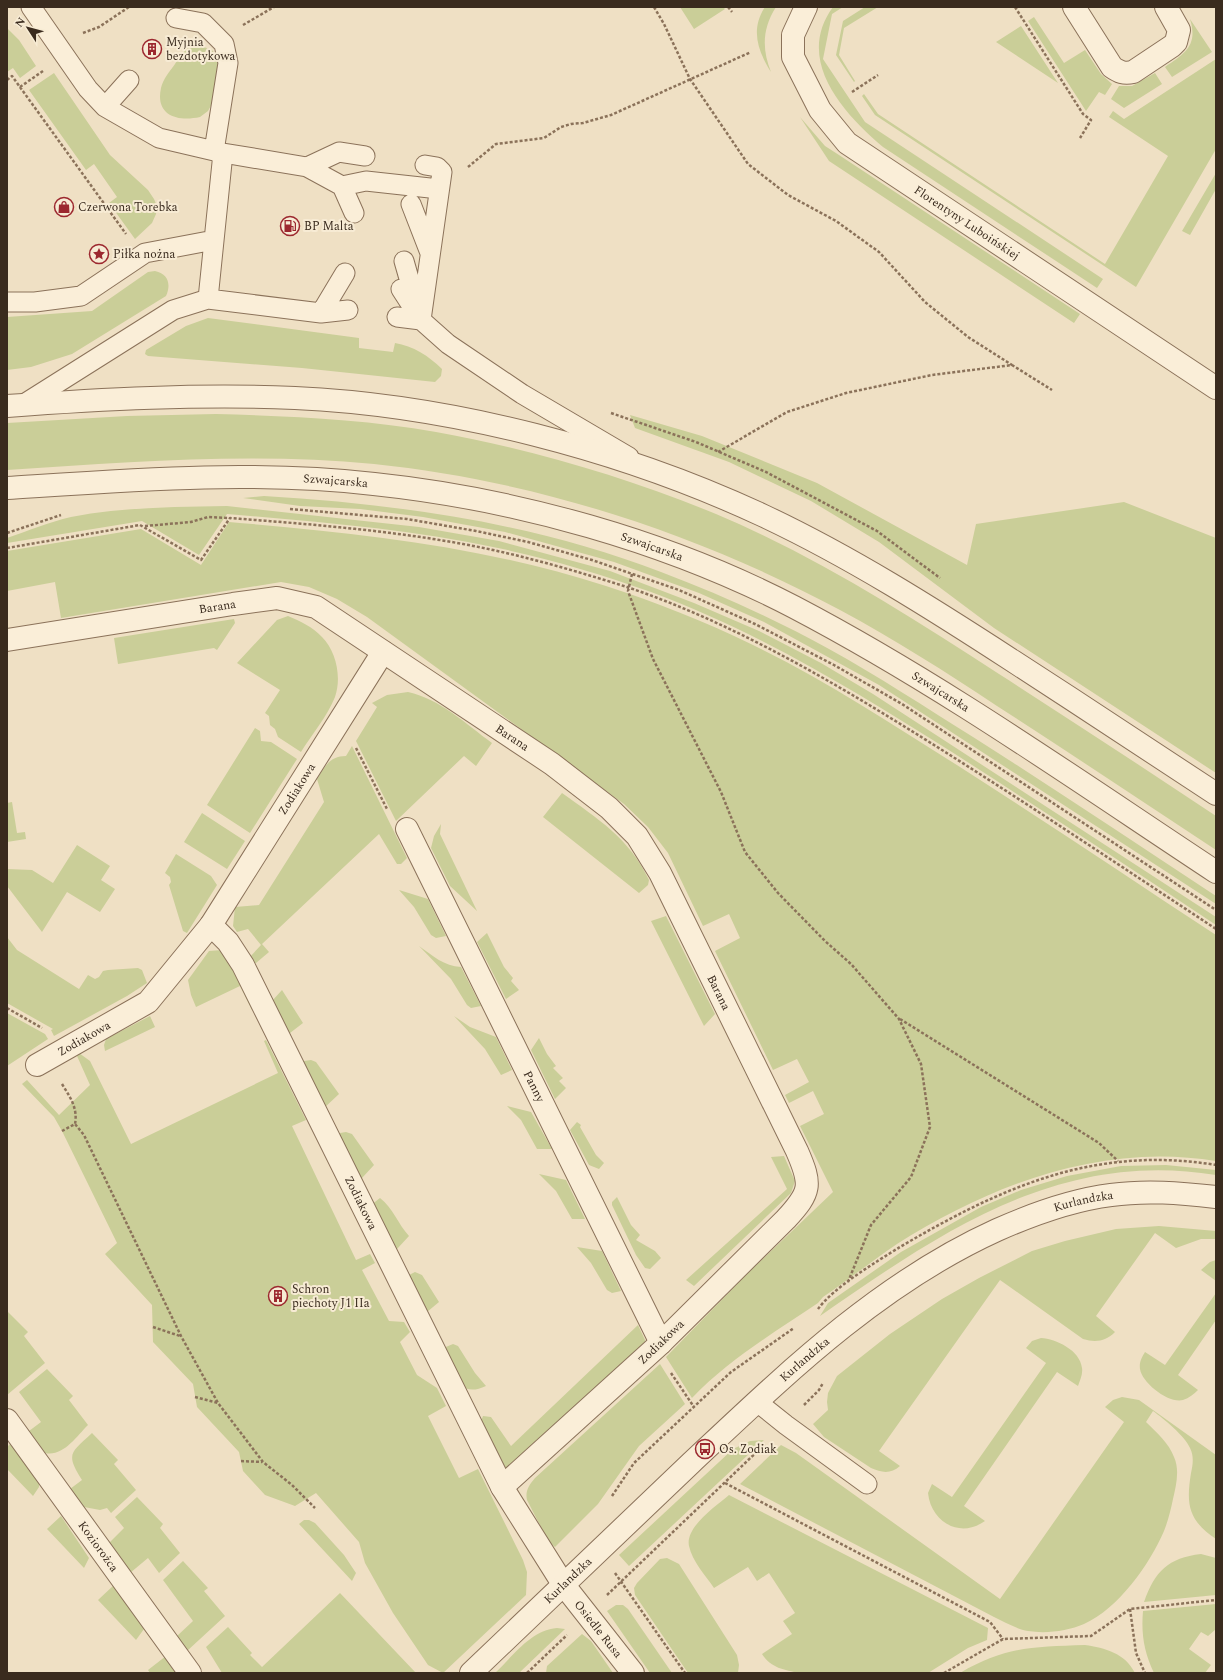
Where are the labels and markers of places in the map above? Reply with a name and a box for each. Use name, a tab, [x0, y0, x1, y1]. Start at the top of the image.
place label: Myjnia bezdotykowa	[166, 33, 235, 66]
building icon: Myjnia bezdotykowa	[141, 38, 163, 60]
shop icon: Czerwona Torebka	[53, 196, 75, 218]
place label: Czerwona Torebka	[78, 198, 178, 217]
fuel station icon: BP Malta	[279, 215, 301, 237]
place label: BP Malta	[304, 217, 354, 236]
place icon: Piłka nożna	[88, 243, 110, 265]
place label: Piłka nożna	[113, 245, 175, 264]
place label: Schron piechoty J1 IIa	[292, 1280, 370, 1313]
building icon: Schron piechoty J1 IIa	[267, 1285, 289, 1307]
bus stop icon: Os. Zodiak	[694, 1438, 716, 1460]
place label: Os. Zodiak	[719, 1440, 777, 1459]

